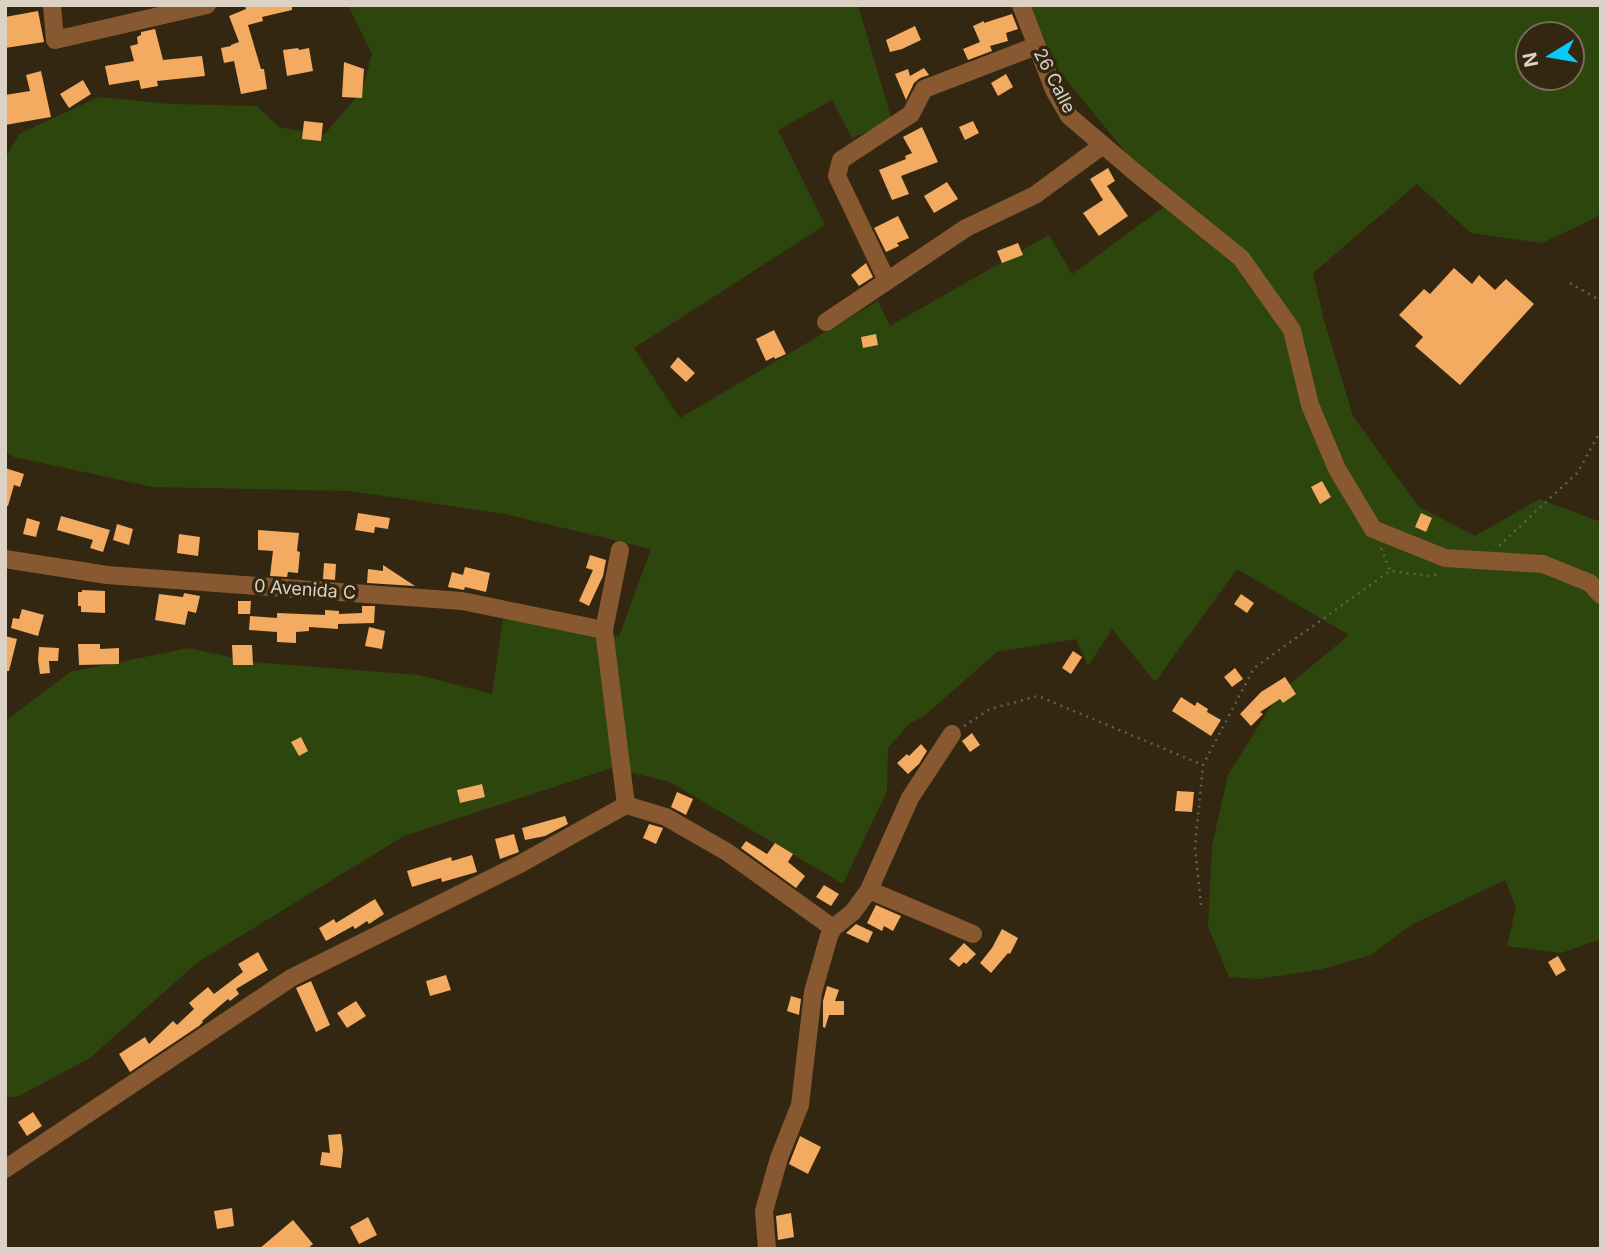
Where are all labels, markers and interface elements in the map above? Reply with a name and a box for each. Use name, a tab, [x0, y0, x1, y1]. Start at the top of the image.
north arrow	[1515, 21, 1585, 91]
street label: 26 Calle	[1029, 45, 1079, 117]
text: N	[1518, 50, 1544, 69]
street label: 0 Avenida C	[253, 576, 357, 604]

